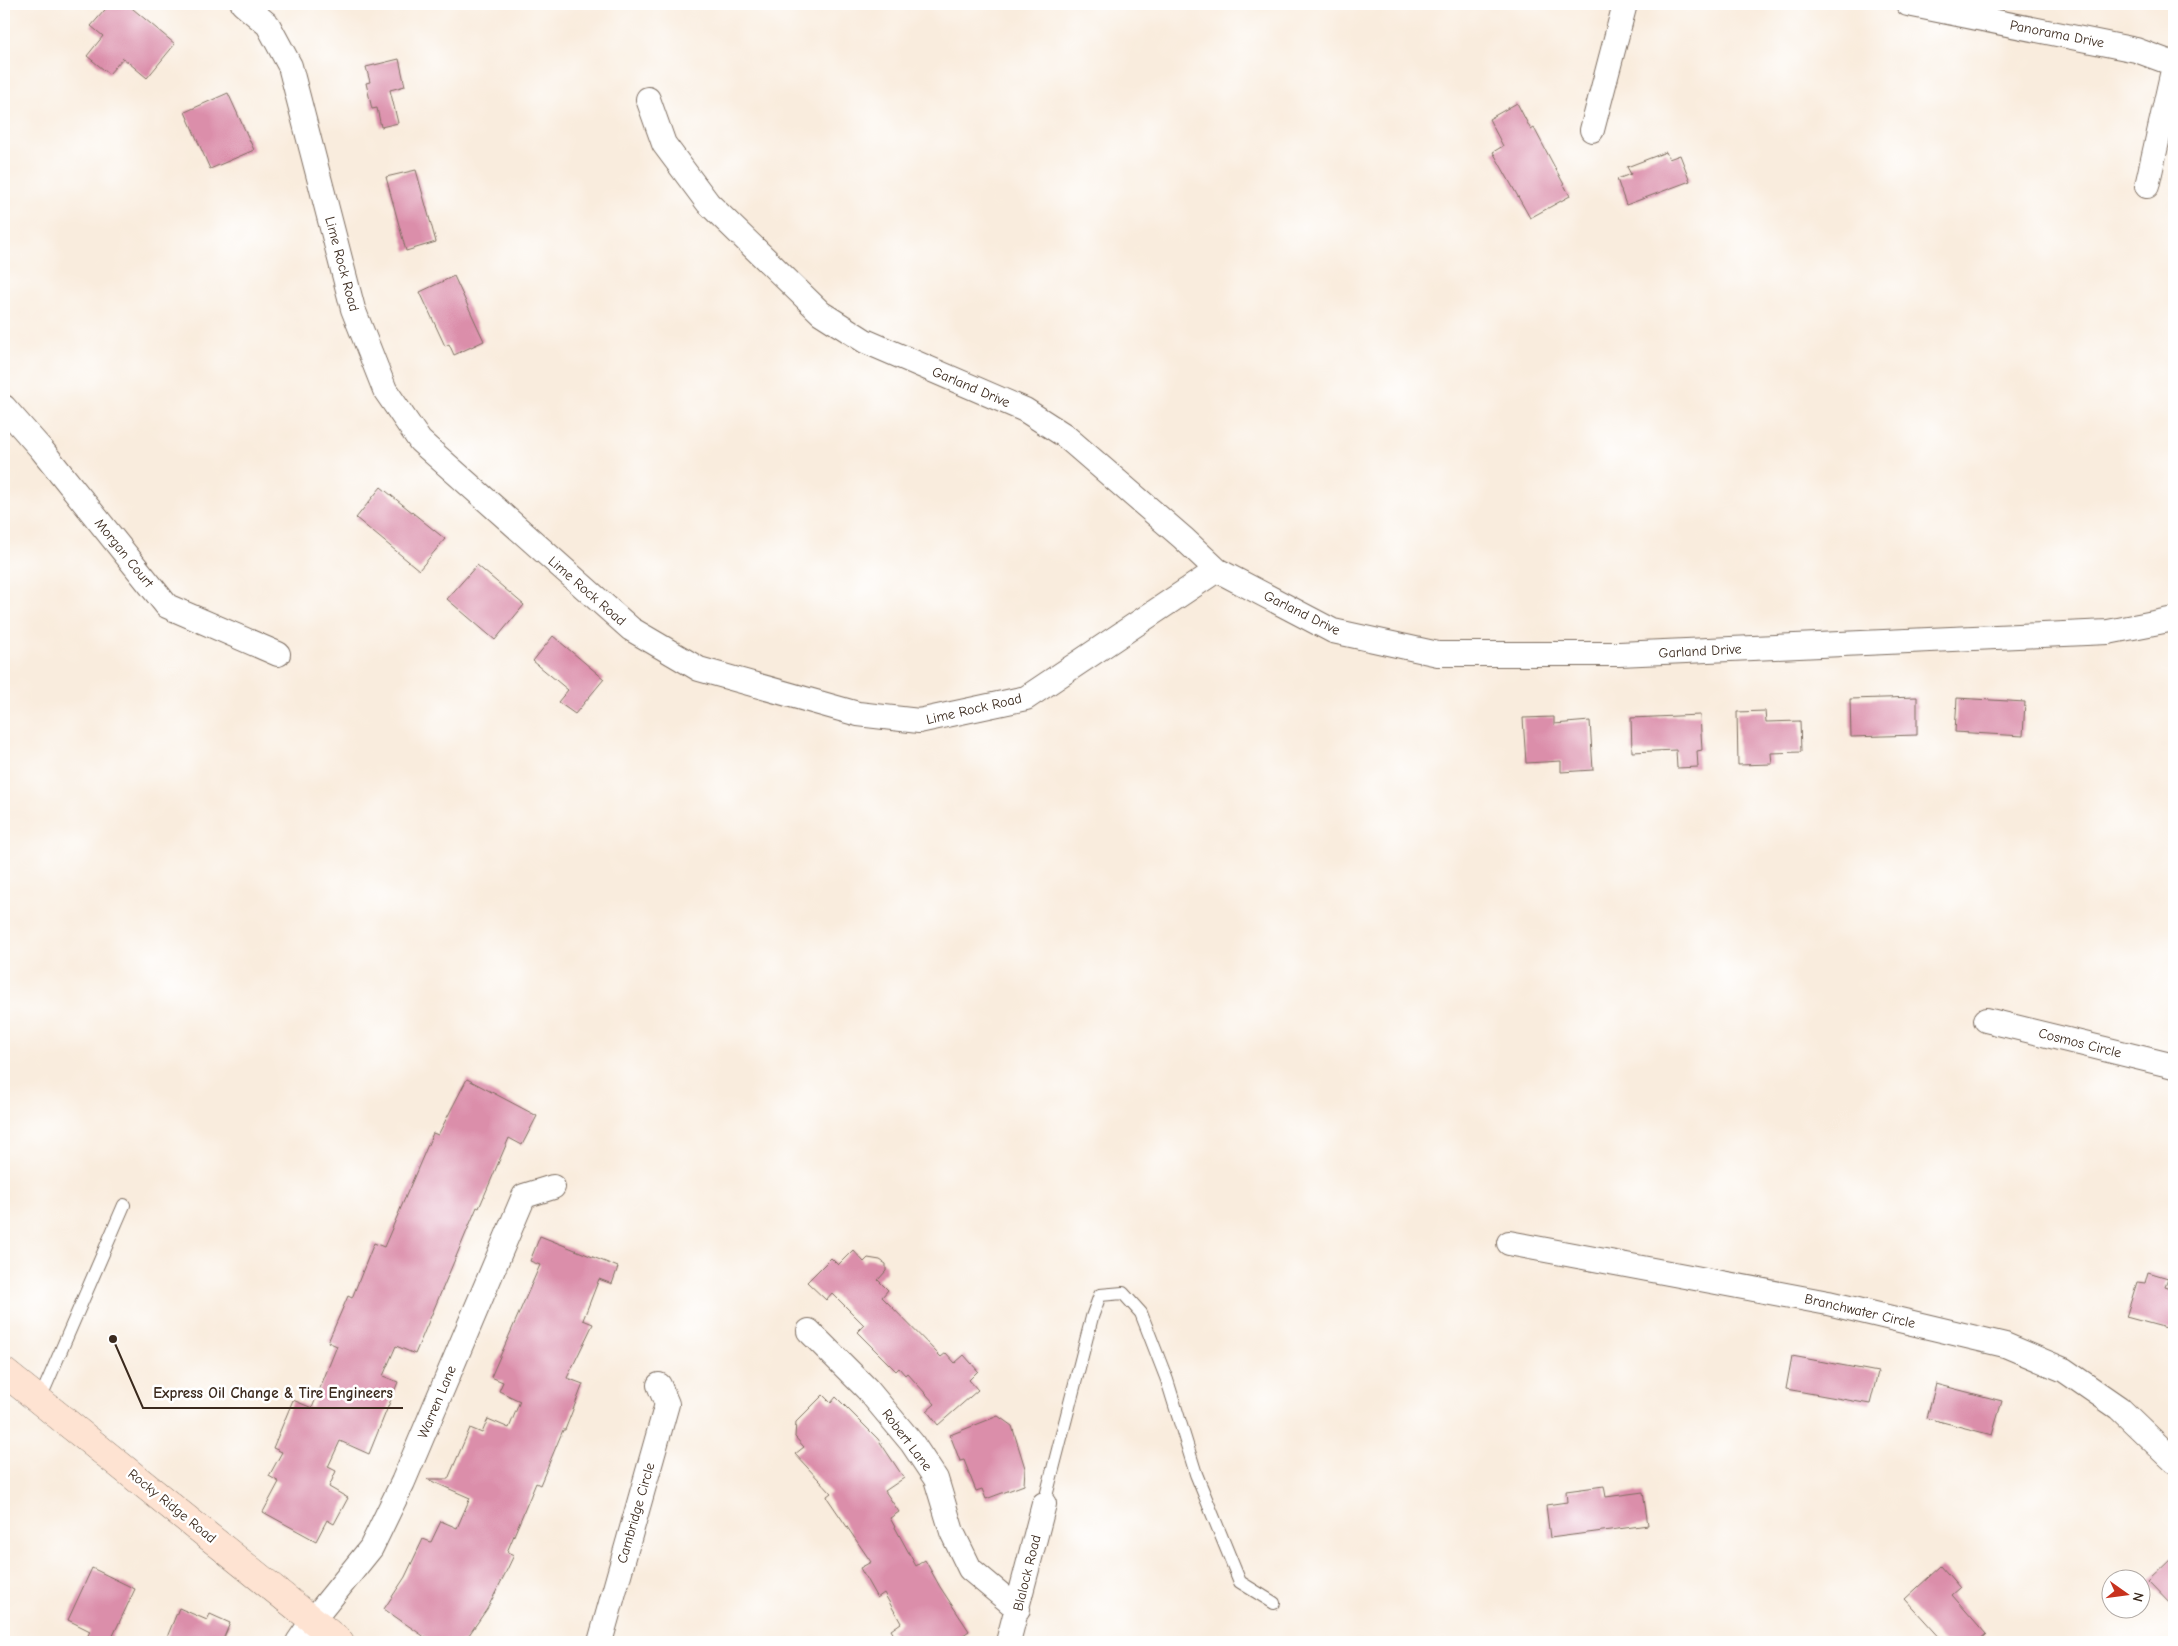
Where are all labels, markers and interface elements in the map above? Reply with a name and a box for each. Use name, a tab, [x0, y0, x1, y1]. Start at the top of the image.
street label: Panorama Drive	[2008, 17, 2106, 51]
street label: Lime Rock Road	[321, 215, 363, 313]
street label: Garland Drive	[929, 363, 1013, 411]
street label: Morgan Court	[91, 515, 158, 592]
street label: Lime Rock Road	[545, 553, 629, 629]
street label: Garland Drive	[1261, 587, 1343, 639]
street label: Garland Drive	[1658, 640, 1742, 662]
street label: Lime Rock Road	[925, 690, 1023, 728]
street label: Cosmos Circle	[2037, 1024, 2123, 1062]
street label: Branchwater Circle	[1803, 1290, 1917, 1332]
street label: Warren Lane	[414, 1363, 460, 1441]
callout: Express Oil Change & Tire Engineers	[143, 1378, 403, 1408]
text: Express Oil Change & Tire Engineers	[153, 1384, 393, 1402]
street label: Robert Lane	[878, 1406, 936, 1474]
street label: Cambridge Circle	[614, 1461, 658, 1565]
street label: Rocky Ridge Road	[125, 1465, 219, 1547]
street label: Blalock Road	[1009, 1533, 1045, 1613]
north arrow	[2100, 1568, 2150, 1618]
text: N	[2129, 1591, 2147, 1604]

